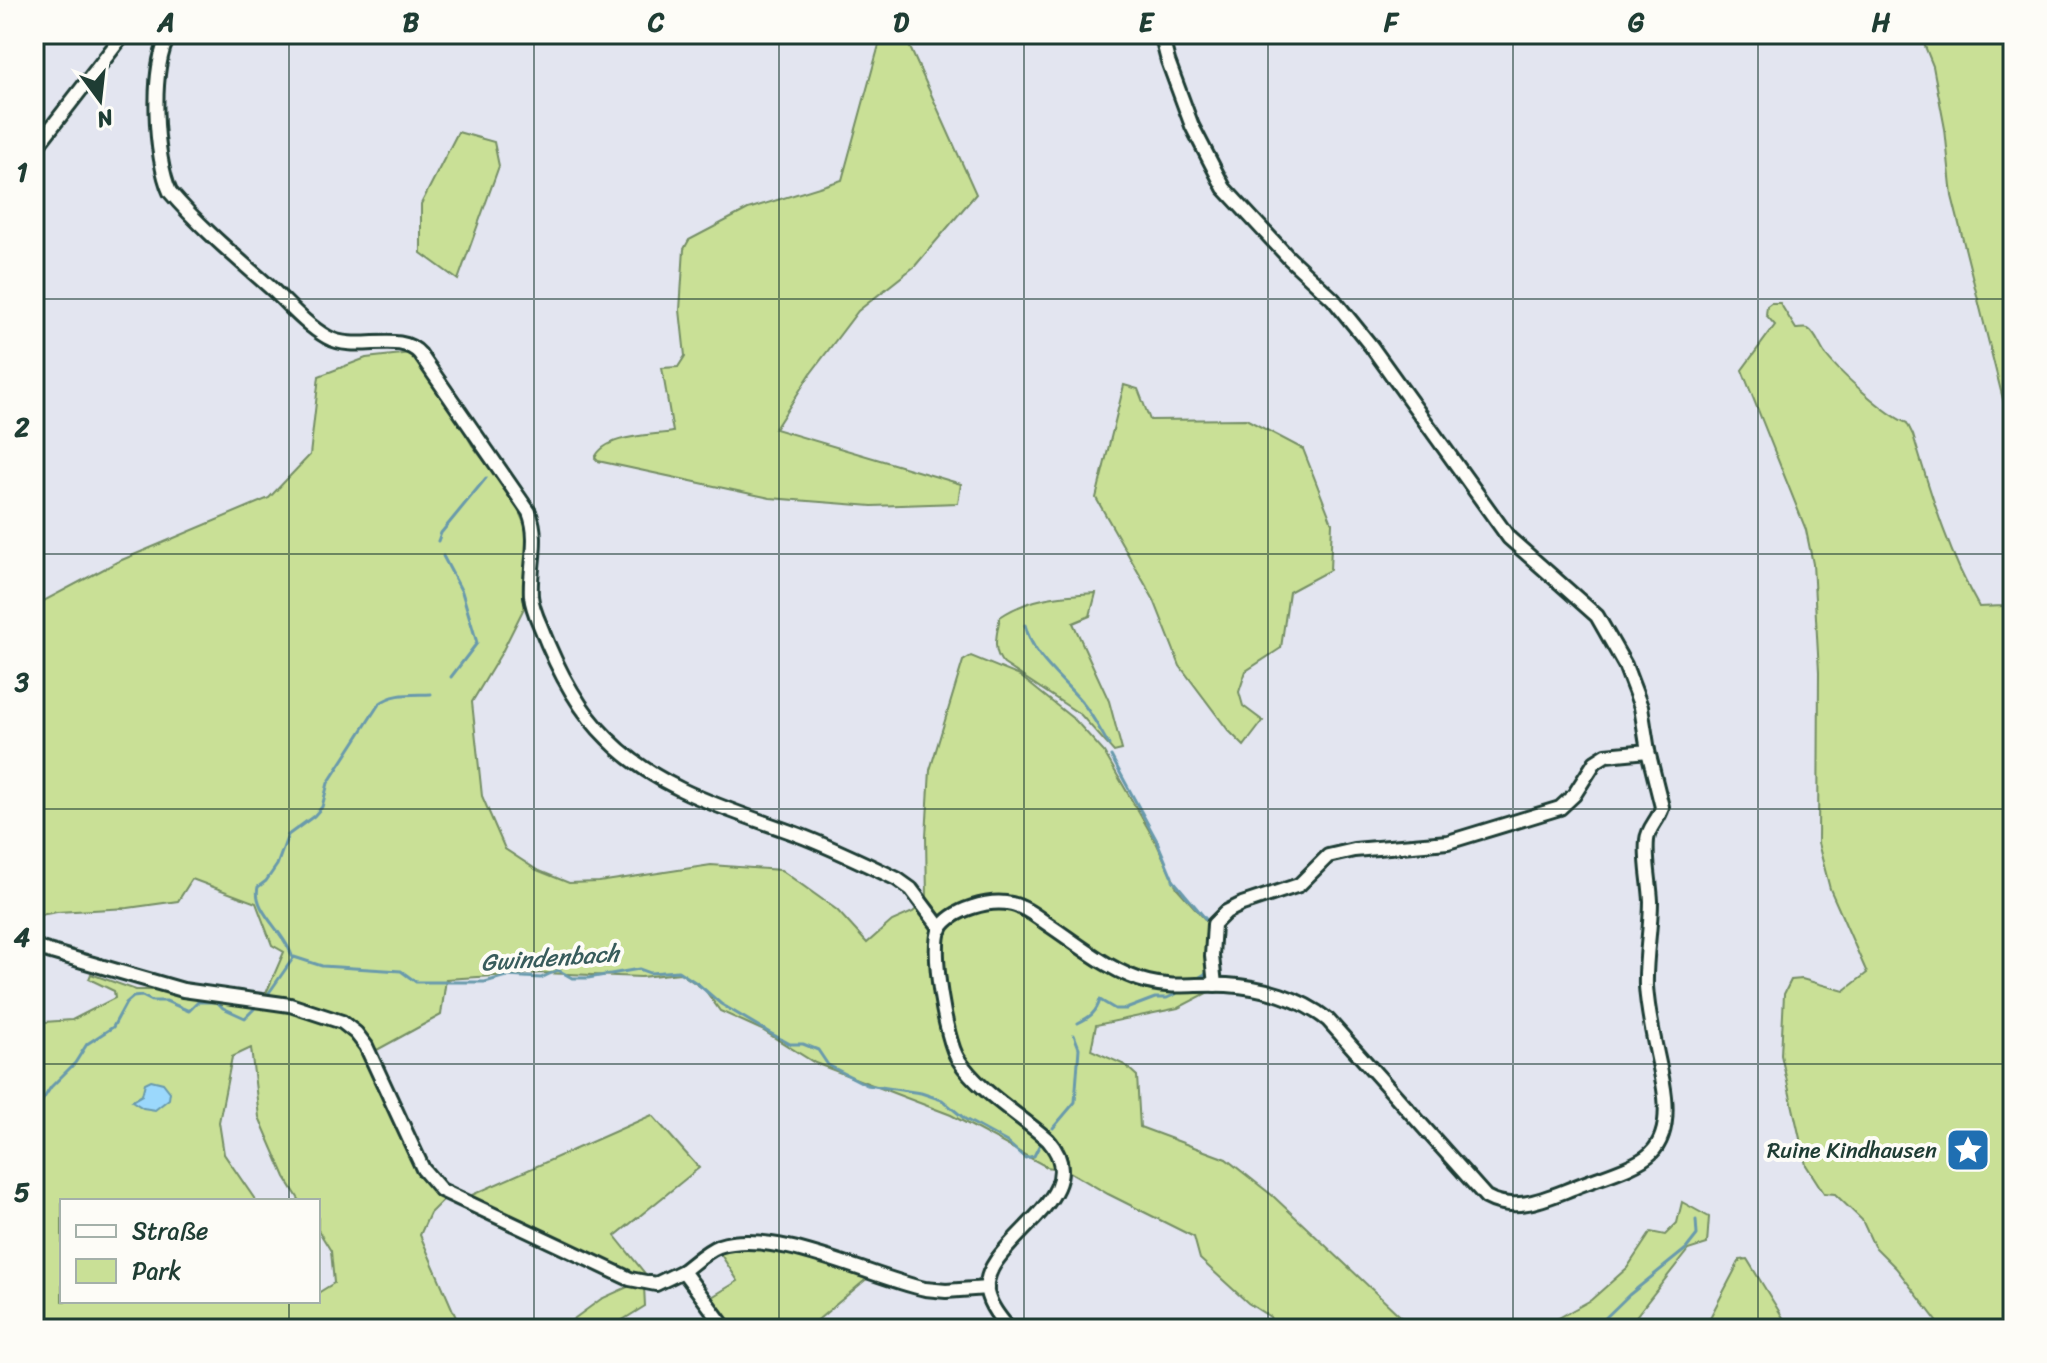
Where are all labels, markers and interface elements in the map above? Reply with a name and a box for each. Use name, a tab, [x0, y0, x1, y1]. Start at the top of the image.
text: A	[156, 0, 175, 45]
text: B	[403, 0, 420, 45]
text: C	[647, 0, 665, 45]
text: D	[893, 0, 909, 45]
text: E	[1139, 0, 1156, 45]
text: F	[1383, 0, 1400, 45]
text: G	[1628, 0, 1645, 45]
text: H	[1872, 0, 1891, 45]
north arrow	[60, 60, 140, 140]
text: N	[92, 98, 118, 140]
text: 1	[16, 149, 28, 195]
text: 2	[13, 404, 30, 450]
text: 3	[14, 659, 30, 705]
text: 4	[14, 914, 30, 960]
water label: Gwindenbach	[479, 932, 623, 984]
place icon: Ruine Kindhausen	[1944, 1126, 1992, 1174]
place label: Ruine Kindhausen	[1767, 1131, 1937, 1170]
text: 5	[14, 1169, 30, 1215]
legend	[60, 1199, 320, 1303]
text: Straße	[132, 1210, 208, 1252]
text: Park	[132, 1250, 181, 1292]

